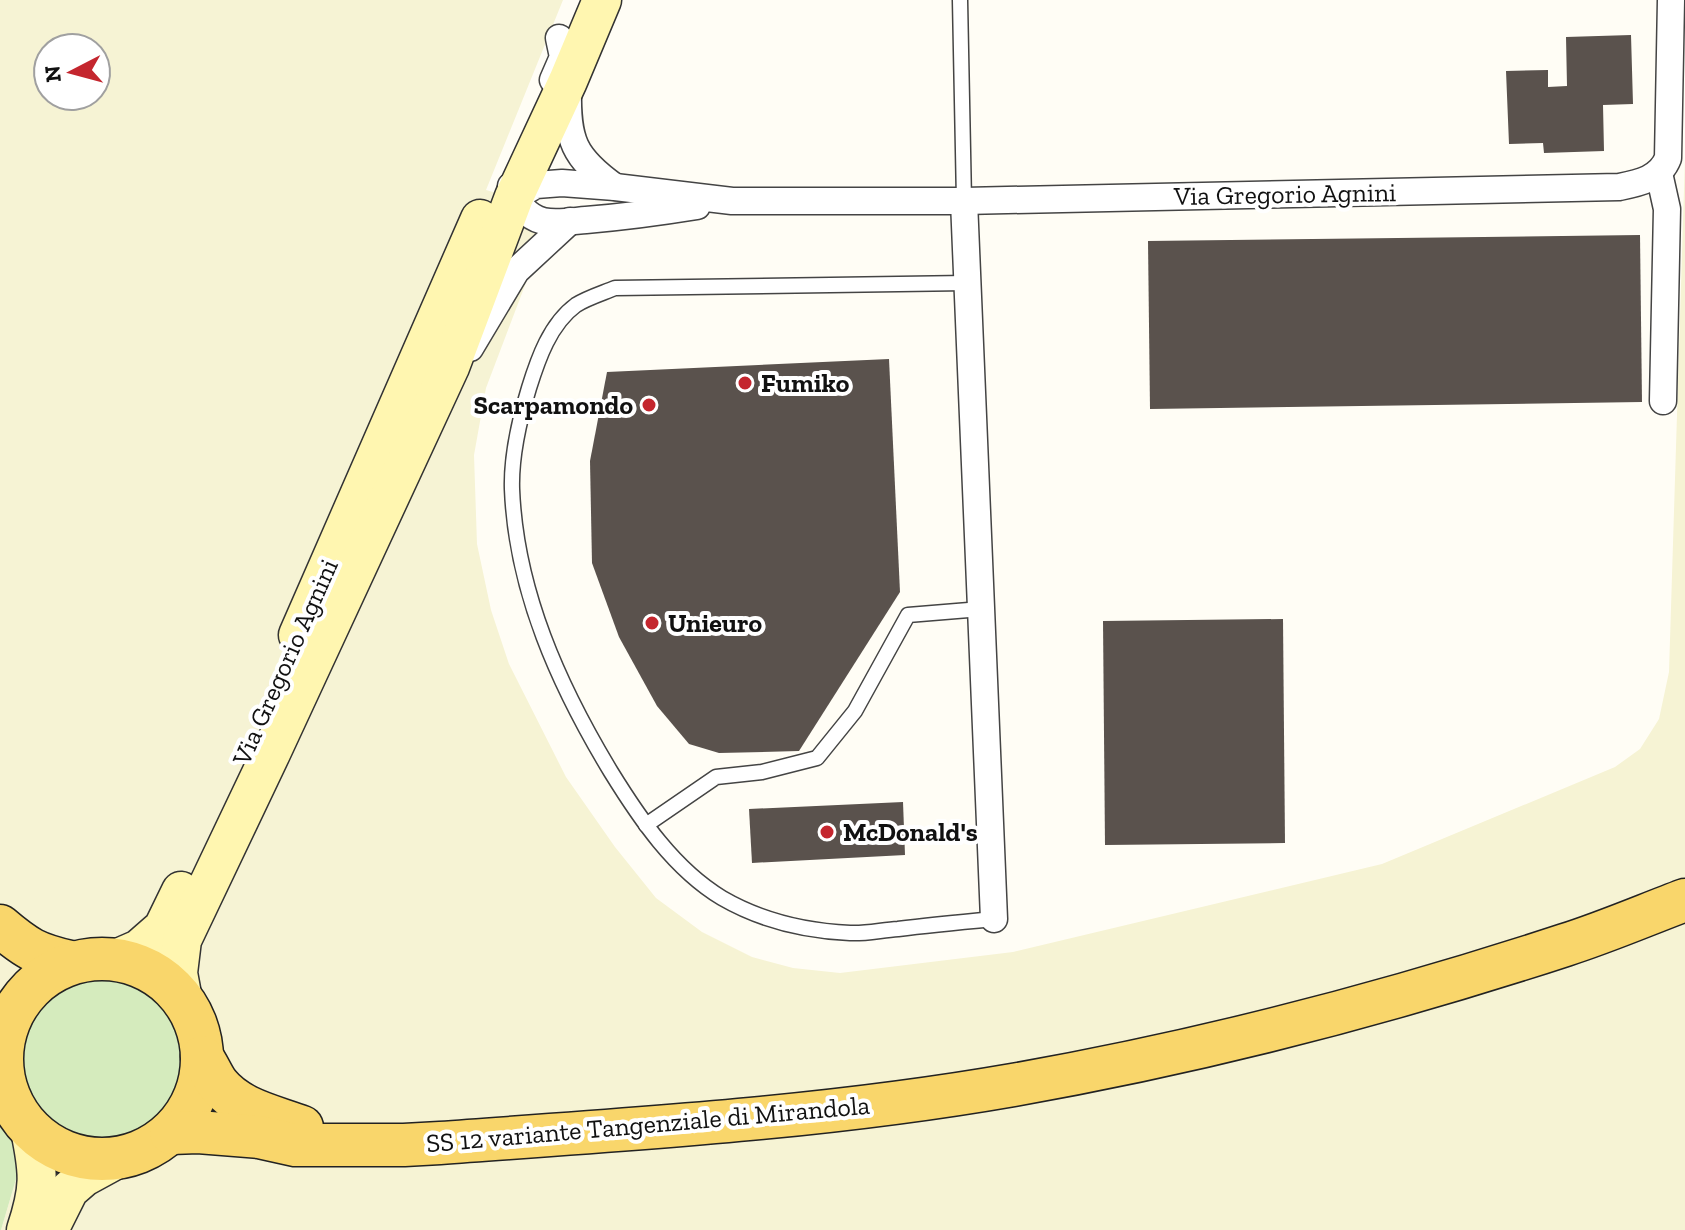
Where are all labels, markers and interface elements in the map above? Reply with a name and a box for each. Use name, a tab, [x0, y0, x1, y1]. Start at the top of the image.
north arrow	[32, 32, 112, 112]
text: N	[38, 64, 67, 84]
street label: Via Gregorio Agnini	[1172, 176, 1397, 212]
place label: Fumiko	[761, 367, 850, 399]
marker: Fumiko	[736, 374, 754, 392]
place label: Scarpamondo	[473, 389, 633, 421]
marker: Scarpamondo	[640, 396, 658, 414]
street label: Via Gregorio Agnini	[225, 554, 345, 771]
place label: Unieuro	[668, 607, 762, 639]
marker: Unieuro	[643, 614, 661, 632]
place label: McDonald's	[843, 816, 978, 848]
marker: McDonald's	[818, 823, 836, 841]
street label: SS 12 variante Tangenziale di Mirandola	[425, 1089, 872, 1159]

